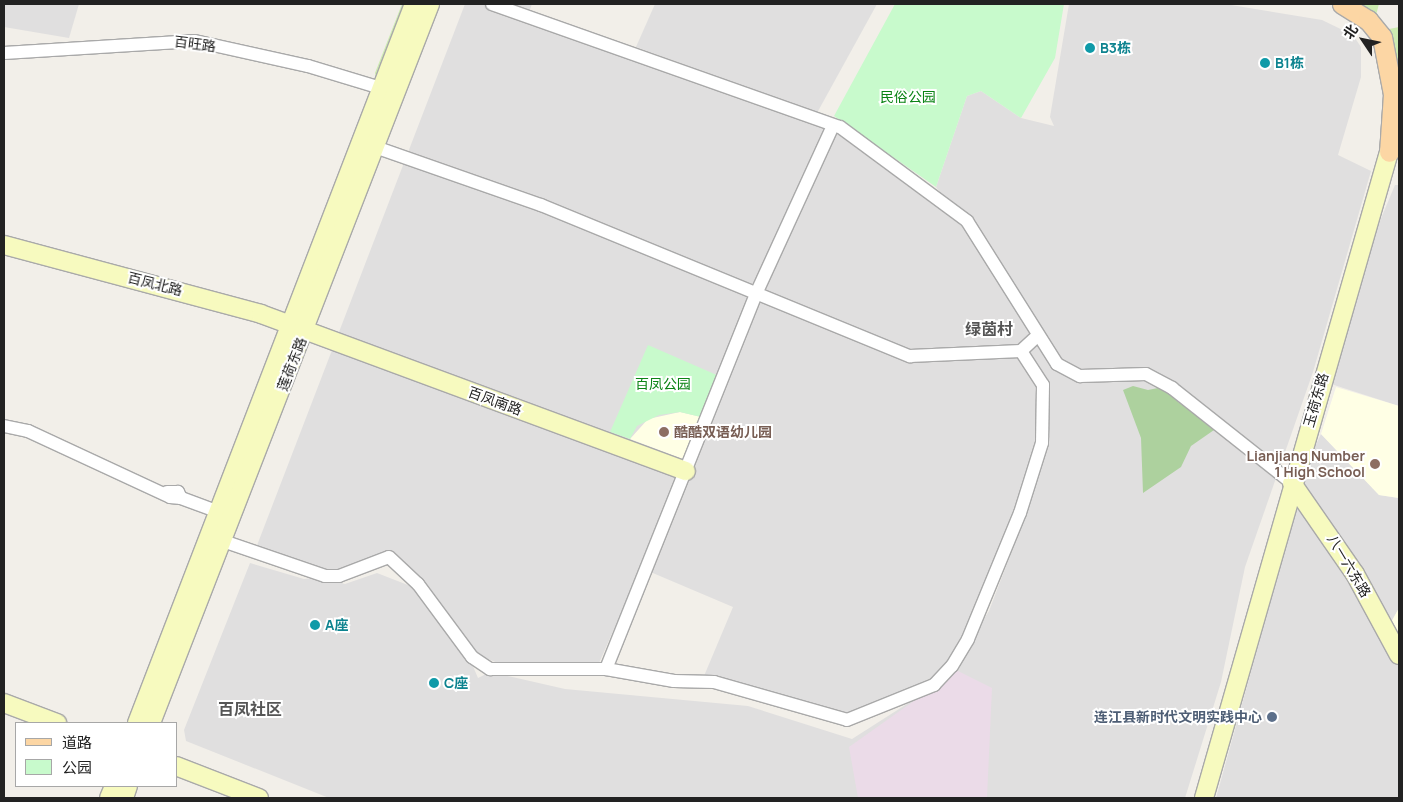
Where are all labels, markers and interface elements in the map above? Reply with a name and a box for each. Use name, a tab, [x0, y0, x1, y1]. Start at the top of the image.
north arrow	[1338, 15, 1388, 65]
text: 北	[1338, 20, 1362, 42]
street label: 百旺路	[173, 33, 217, 55]
place label: B3栋	[1100, 40, 1131, 56]
marker: B3栋	[1084, 42, 1096, 54]
place label: B1栋	[1275, 55, 1304, 71]
marker: B1栋	[1259, 57, 1271, 69]
park label: 民俗公园	[880, 89, 936, 105]
street label: 百凤北路	[126, 269, 184, 299]
district label: 绿茵村	[965, 319, 1013, 339]
street label: 莲荷东路	[274, 335, 310, 393]
street label: 玉荷东路	[1300, 371, 1332, 429]
park label: 百凤公园	[635, 376, 691, 392]
street label: 百凤南路	[466, 384, 524, 418]
place label: 酷酷双语幼儿园	[674, 424, 772, 440]
marker: 酷酷双语幼儿园	[658, 426, 670, 438]
place label: Lianjiang Number 1 High School	[1247, 448, 1365, 481]
marker: Lianjiang Number 1 High School	[1369, 458, 1381, 470]
street label: 八一六东路	[1324, 532, 1374, 600]
place label: A座	[325, 617, 348, 633]
marker: A座	[309, 619, 321, 631]
place label: C座	[444, 675, 468, 691]
marker: C座	[428, 677, 440, 689]
district label: 百凤社区	[218, 699, 282, 719]
place label: 连江县新时代文明实践中心	[1094, 709, 1262, 725]
marker: 连江县新时代文明实践中心	[1266, 711, 1278, 723]
legend	[15, 722, 178, 787]
text: 道路	[62, 732, 92, 753]
text: 公园	[62, 757, 92, 778]

